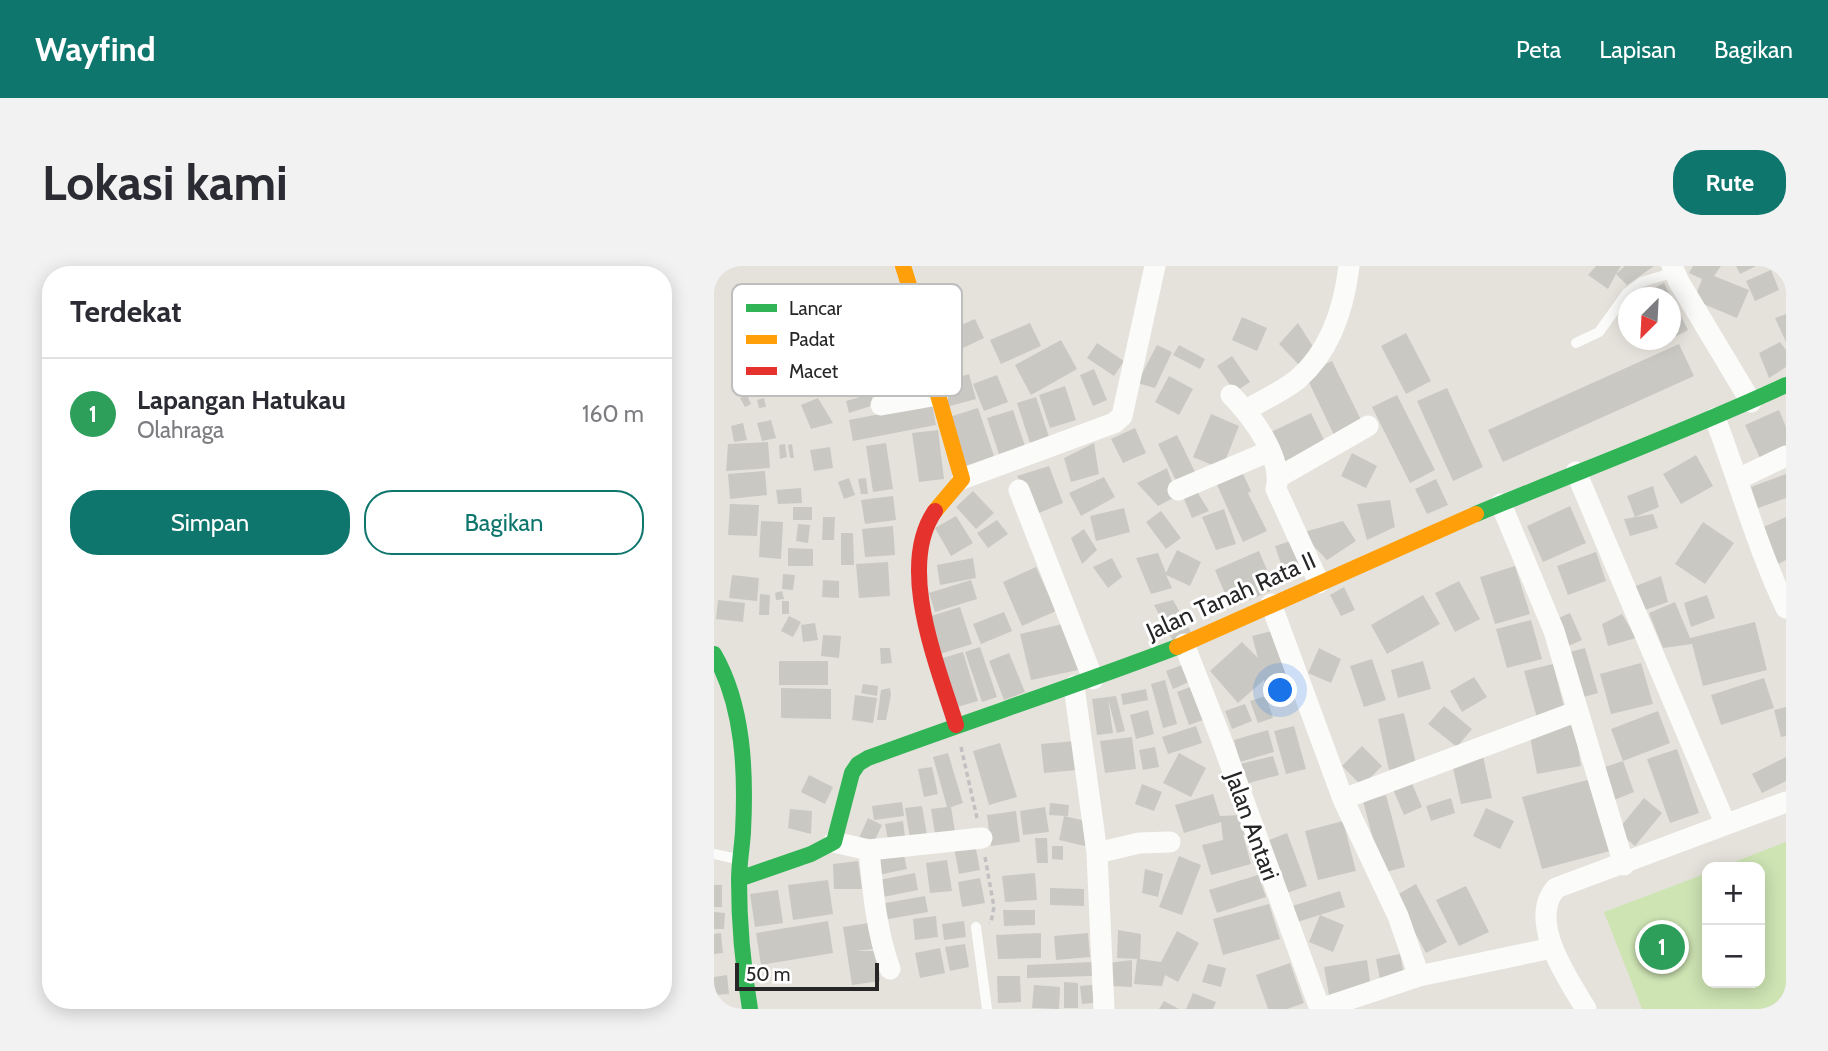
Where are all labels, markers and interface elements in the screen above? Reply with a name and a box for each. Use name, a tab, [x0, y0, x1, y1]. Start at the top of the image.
text: Wayfind	[35, 29, 156, 69]
text: Peta	[1516, 35, 1561, 64]
text: Lapisan	[1599, 35, 1676, 64]
text: Bagikan	[1714, 35, 1793, 64]
button: Rute	[1673, 150, 1786, 215]
text: Lokasi kami	[42, 153, 288, 212]
legend	[732, 284, 962, 396]
north arrow	[1618, 287, 1681, 350]
text: Terdekat	[70, 293, 182, 330]
text: Lancar	[789, 297, 842, 320]
text: Padat	[789, 328, 835, 351]
text: Macet	[789, 360, 839, 383]
text: Lapangan Hatukau	[137, 384, 346, 416]
text: 1	[89, 400, 97, 428]
text: 160 m	[582, 400, 644, 428]
text: Olahraga	[137, 416, 224, 444]
button: Simpan	[70, 490, 350, 555]
button: Bagikan	[364, 490, 644, 555]
street label: Jalan Tanah Rata II	[1141, 545, 1320, 646]
your location	[1263, 673, 1297, 707]
street label: Jalan Antari	[1219, 767, 1286, 884]
map controls	[1702, 862, 1765, 988]
button: +	[1702, 862, 1765, 925]
pin: 1	[1639, 921, 1685, 973]
button: −	[1702, 925, 1765, 988]
scale bar	[735, 960, 878, 992]
text: 50 m	[746, 963, 790, 986]

